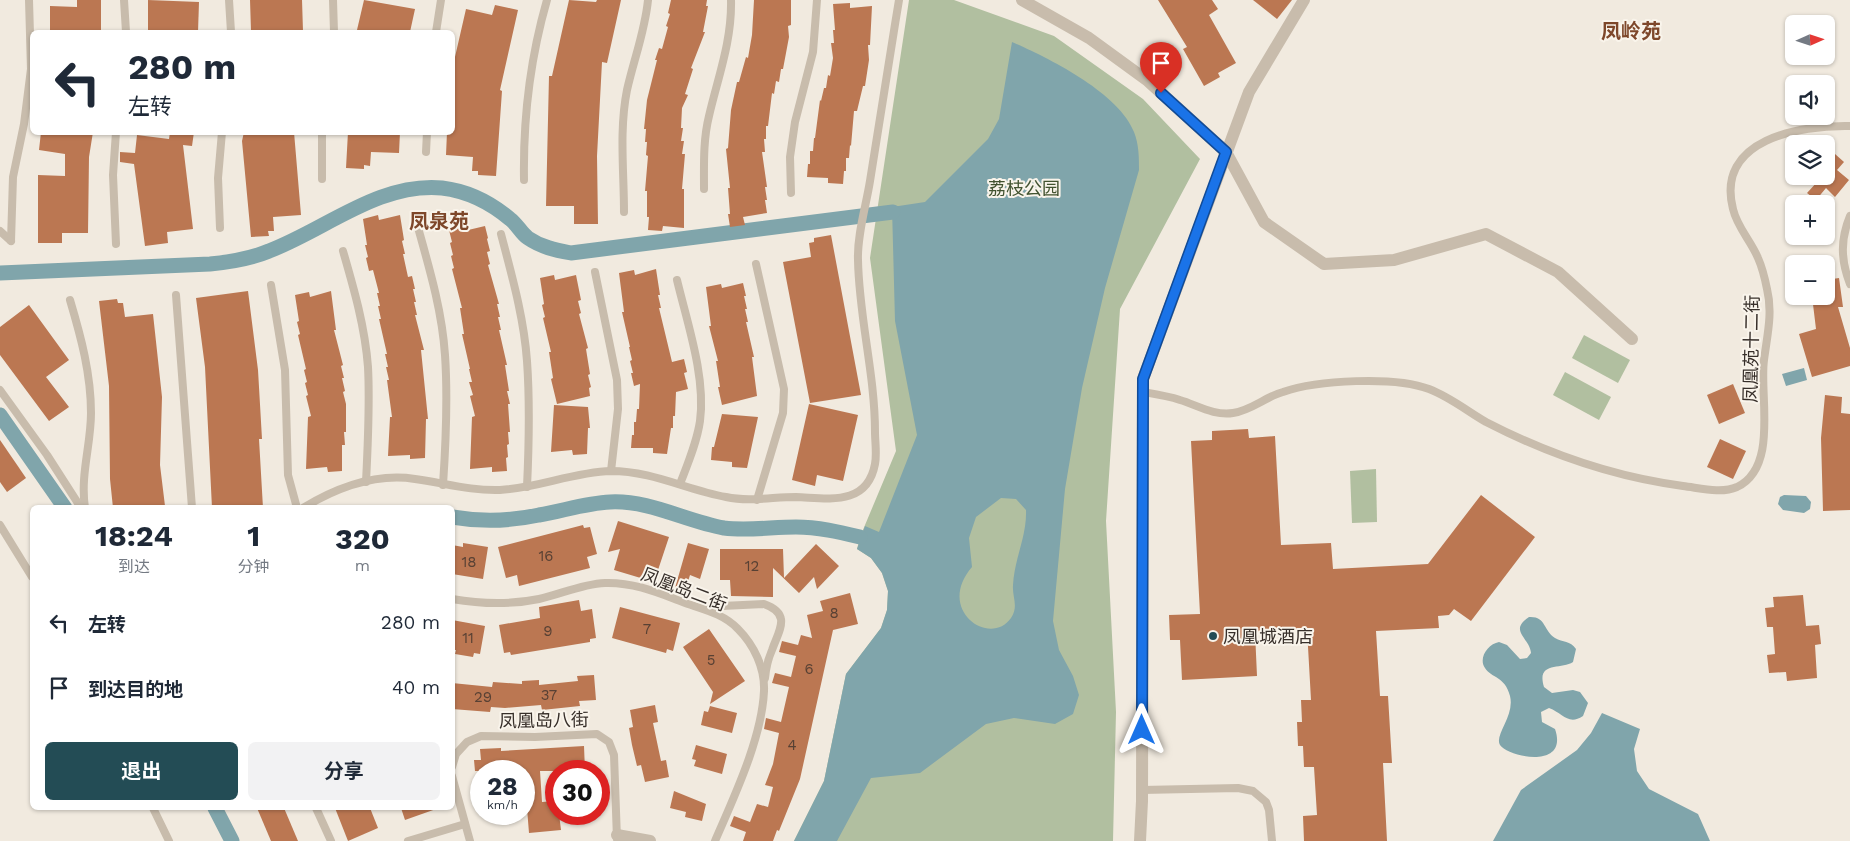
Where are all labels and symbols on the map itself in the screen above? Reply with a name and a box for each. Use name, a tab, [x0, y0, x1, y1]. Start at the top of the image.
north arrow	[1785, 15, 1835, 65]
district label: 凤岭苑	[1601, 19, 1661, 43]
pin	[1140, 42, 1182, 93]
park label: 荔枝公园	[988, 178, 1060, 199]
district label: 凤泉苑	[409, 209, 469, 233]
street label: 凤凰苑十二街	[1740, 295, 1762, 403]
house number: 16	[539, 547, 553, 565]
house number: 18	[461, 553, 477, 571]
house number: 12	[745, 557, 759, 575]
street label: 凤凰岛二街	[638, 563, 730, 615]
house number: 8	[829, 604, 839, 622]
house number: 7	[643, 620, 651, 638]
house number: 9	[543, 622, 553, 640]
place label: 凤凰城酒店	[1223, 626, 1313, 647]
house number: 11	[462, 629, 474, 647]
marker: 凤凰城酒店	[1207, 630, 1219, 642]
house number: 5	[707, 651, 715, 669]
house number: 6	[804, 660, 814, 678]
house number: 37	[541, 686, 557, 704]
house number: 29	[474, 688, 492, 706]
position arrow	[1115, 703, 1167, 755]
street label: 凤凰岛八街	[499, 709, 589, 731]
house number: 4	[787, 736, 797, 754]
speed limit sign: 30	[545, 760, 610, 825]

